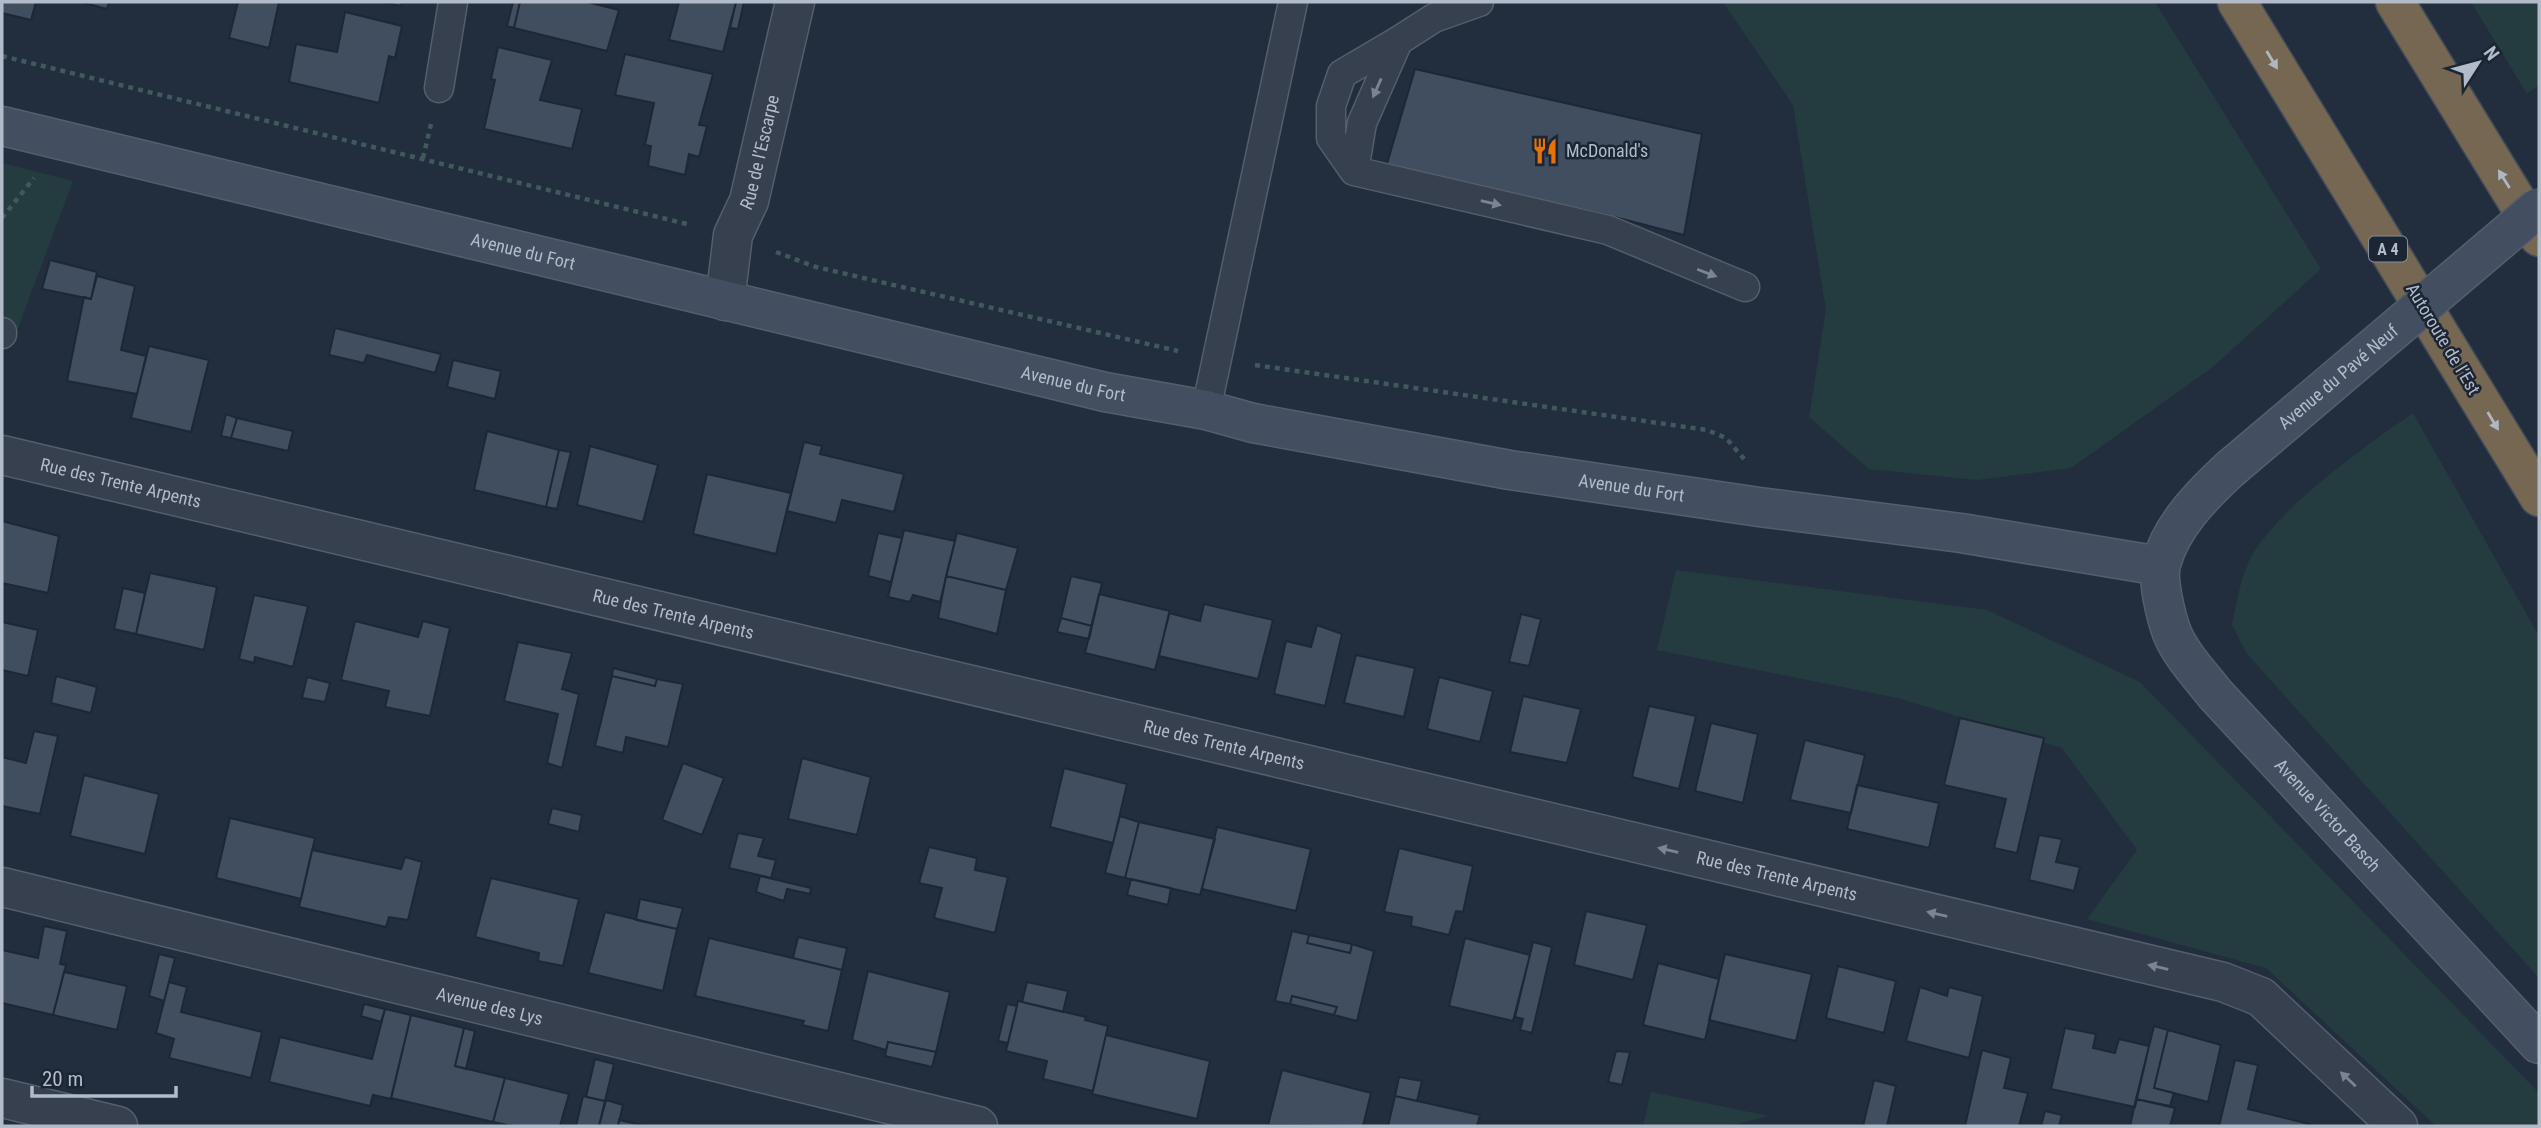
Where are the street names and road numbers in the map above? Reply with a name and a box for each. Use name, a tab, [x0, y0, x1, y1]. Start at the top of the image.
street label: Rue de l’Escarpe	[735, 93, 783, 213]
street label: Avenue du Fort	[469, 228, 577, 274]
road number: A 4	[2369, 236, 2407, 262]
street label: Autoroute de l’Est	[2402, 279, 2485, 398]
street label: Avenue du Pavé Neuf	[2274, 320, 2402, 433]
street label: Avenue du Fort	[1019, 361, 1127, 405]
street label: Rue des Trente Arpents	[38, 453, 203, 512]
street label: Avenue du Fort	[1577, 469, 1686, 506]
street label: Rue des Trente Arpents	[591, 585, 756, 643]
street label: Rue des Trente Arpents	[1142, 715, 1307, 774]
street label: Avenue Victor Basch	[2271, 755, 2385, 876]
street label: Rue des Trente Arpents	[1694, 846, 1859, 905]
street label: Avenue des Lys	[434, 983, 545, 1029]

